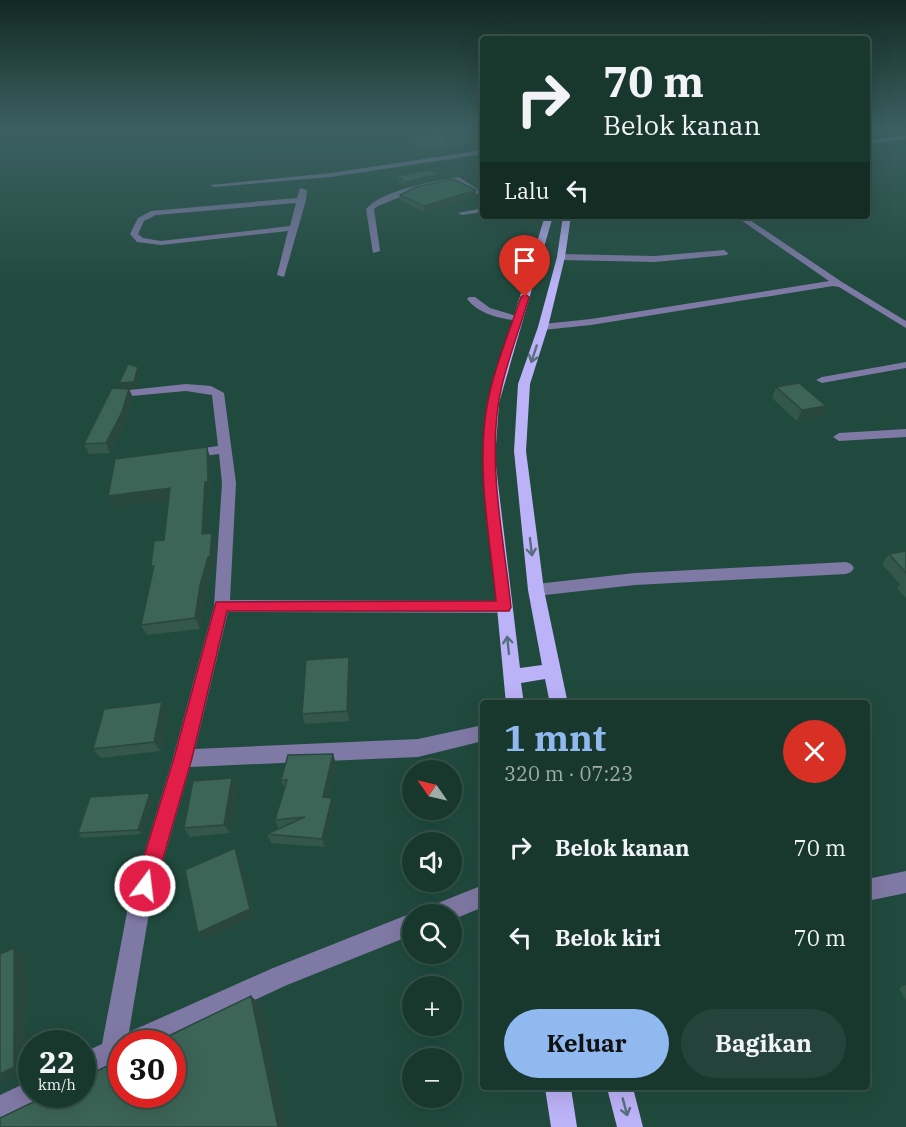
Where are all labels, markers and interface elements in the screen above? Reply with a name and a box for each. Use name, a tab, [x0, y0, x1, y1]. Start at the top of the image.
text: 70 m	[603, 54, 704, 109]
icon: right	[504, 60, 582, 138]
text: Belok kanan	[603, 107, 761, 142]
icon: left	[561, 174, 594, 207]
text: Lalu	[504, 176, 549, 205]
pin	[499, 235, 550, 297]
icon: arrive	[508, 244, 541, 277]
one-way arrow	[528, 344, 539, 363]
one-way arrow	[526, 536, 537, 556]
one-way arrow	[502, 636, 513, 656]
text: 1 mnt	[504, 714, 606, 761]
button: close	[783, 720, 846, 783]
north arrow	[402, 760, 462, 820]
map controls	[402, 760, 462, 1108]
text: 320 m · 07:23	[504, 760, 633, 787]
icon: right	[504, 831, 537, 864]
button: sound	[402, 832, 462, 892]
text: Belok kanan	[555, 833, 690, 862]
text: 70 m	[794, 833, 846, 862]
position arrow	[113, 854, 177, 918]
button: search	[402, 904, 462, 964]
icon: left	[504, 921, 537, 954]
text: Belok kiri	[555, 923, 661, 952]
text: 70 m	[794, 923, 846, 952]
button: +	[402, 976, 462, 1036]
button: Keluar	[504, 1009, 669, 1078]
button: Bagikan	[681, 1009, 846, 1078]
speed limit sign: 30	[108, 1030, 186, 1108]
text: 22	[39, 1042, 75, 1081]
button: −	[402, 1048, 462, 1108]
text: km/h	[38, 1075, 76, 1094]
one-way arrow	[620, 1097, 631, 1116]

